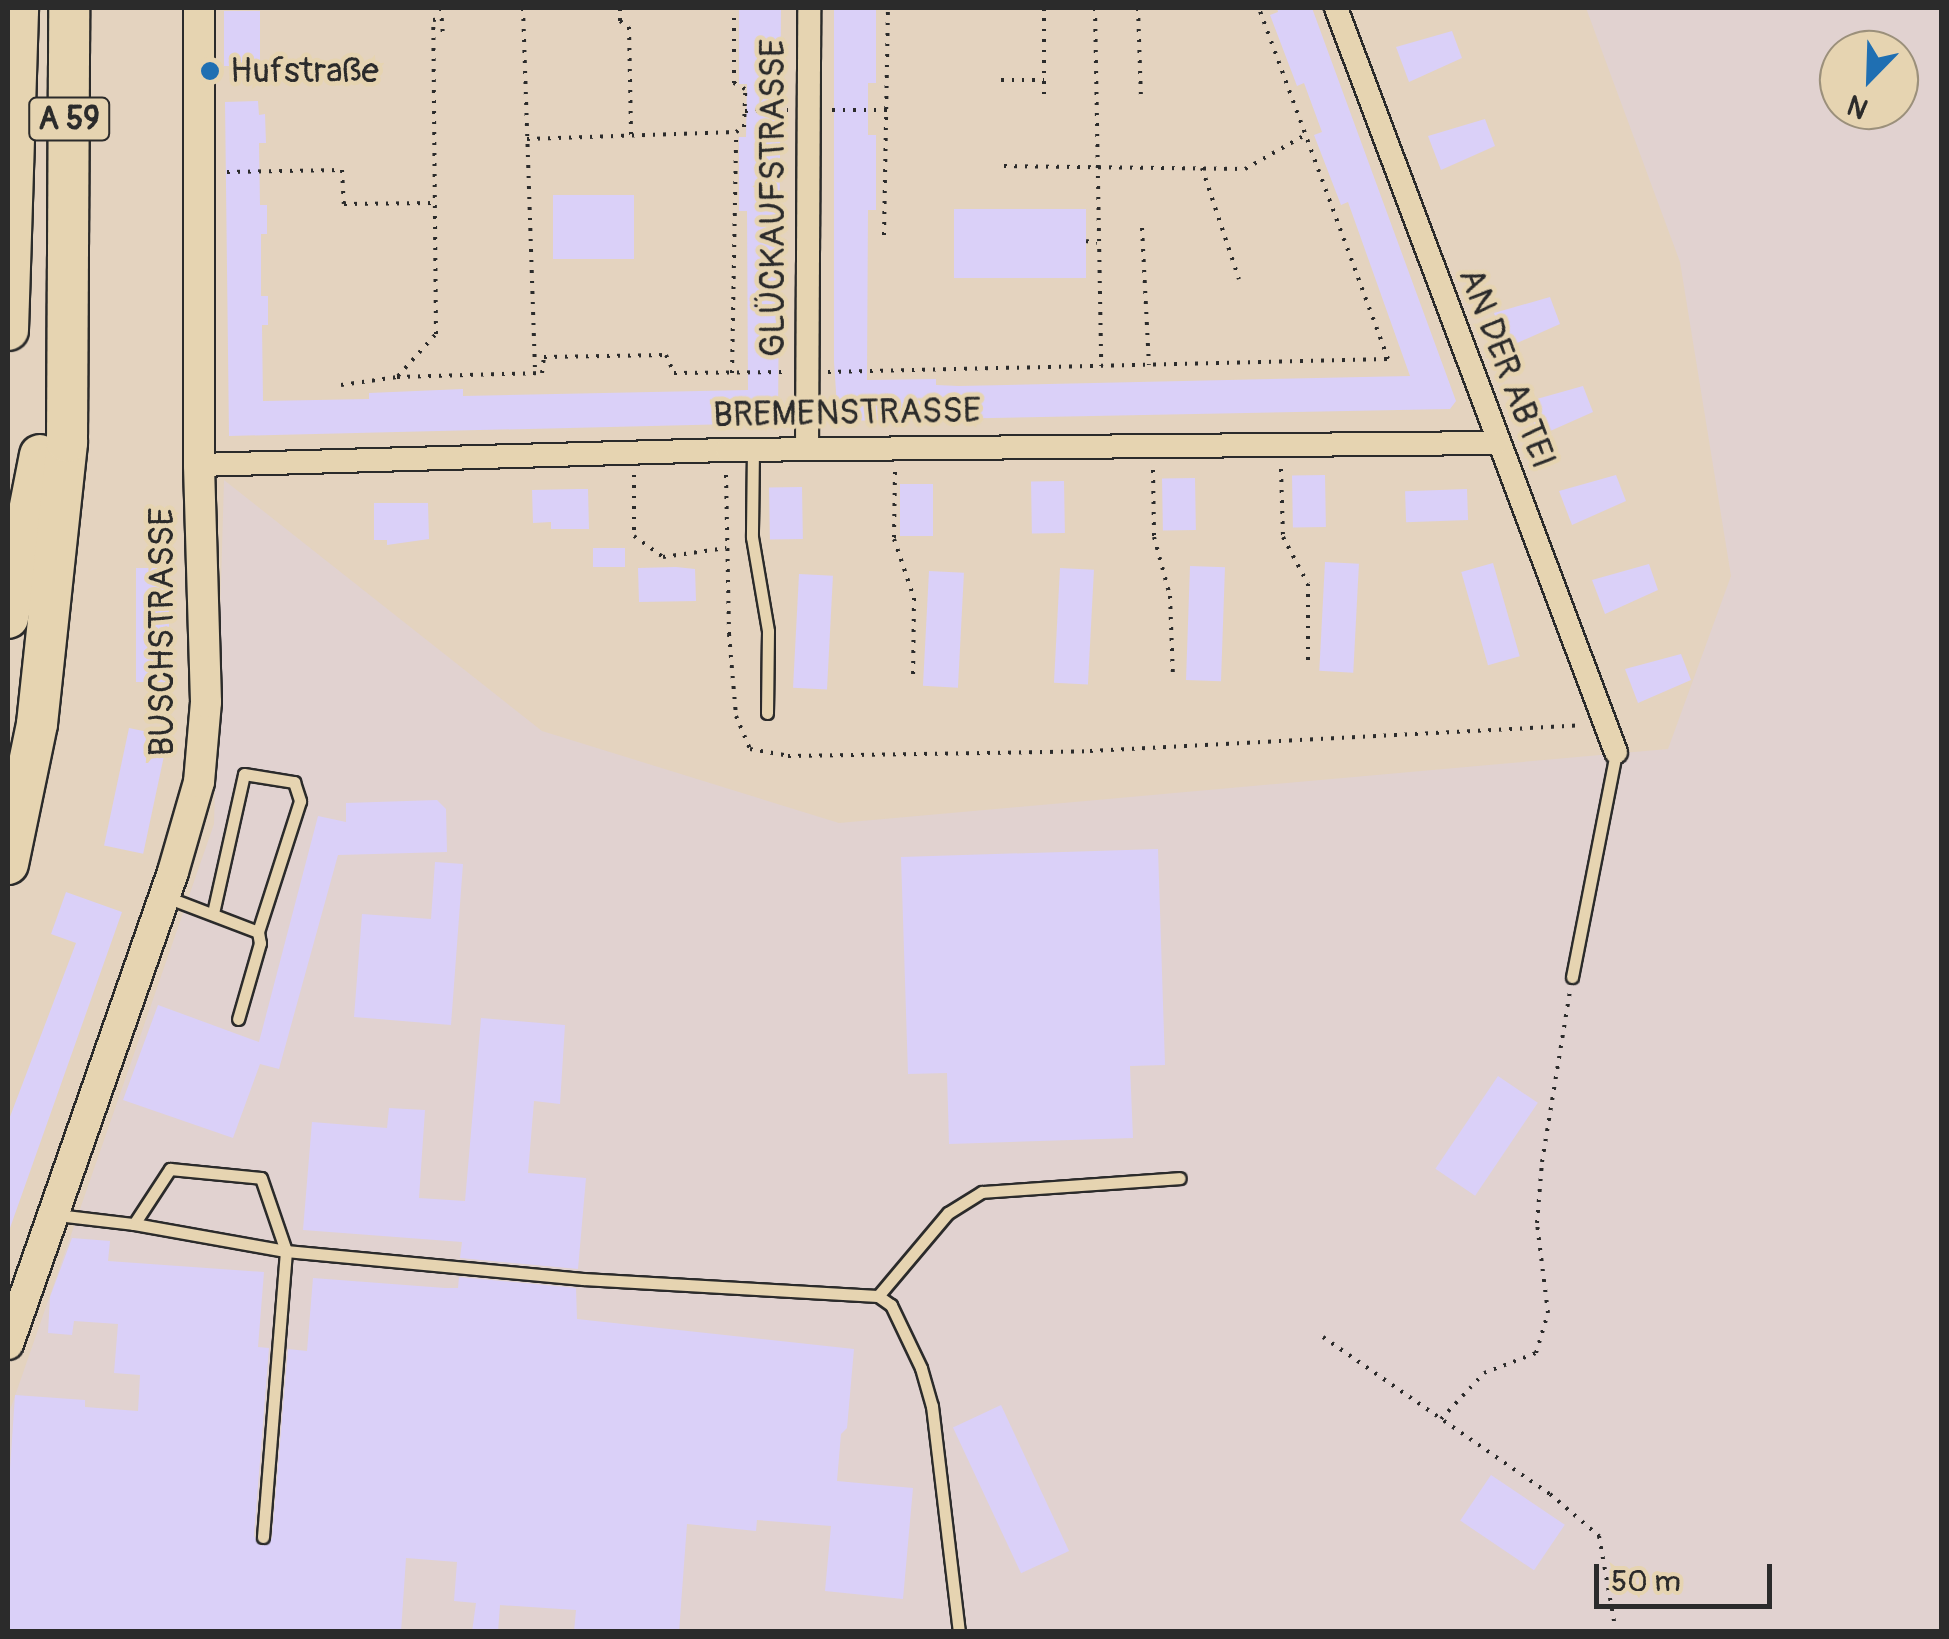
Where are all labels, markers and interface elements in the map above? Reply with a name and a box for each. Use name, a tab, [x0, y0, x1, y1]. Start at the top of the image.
north arrow	[1819, 30, 1919, 130]
street label: GLÜCKAUFSTRASSE	[752, 39, 794, 357]
place label: Hufstraße	[230, 50, 379, 92]
marker: Hufstraße	[199, 60, 221, 82]
text: N	[1842, 86, 1873, 126]
road number: A 59	[27, 92, 112, 146]
street label: AN DER ABTEI	[1450, 262, 1564, 474]
street label: BREMENSTRASSE	[713, 390, 981, 436]
street label: BUSCHSTRASSE	[141, 508, 183, 756]
scale bar	[1599, 1544, 1776, 1606]
text: 50 m	[1611, 1563, 1681, 1600]

